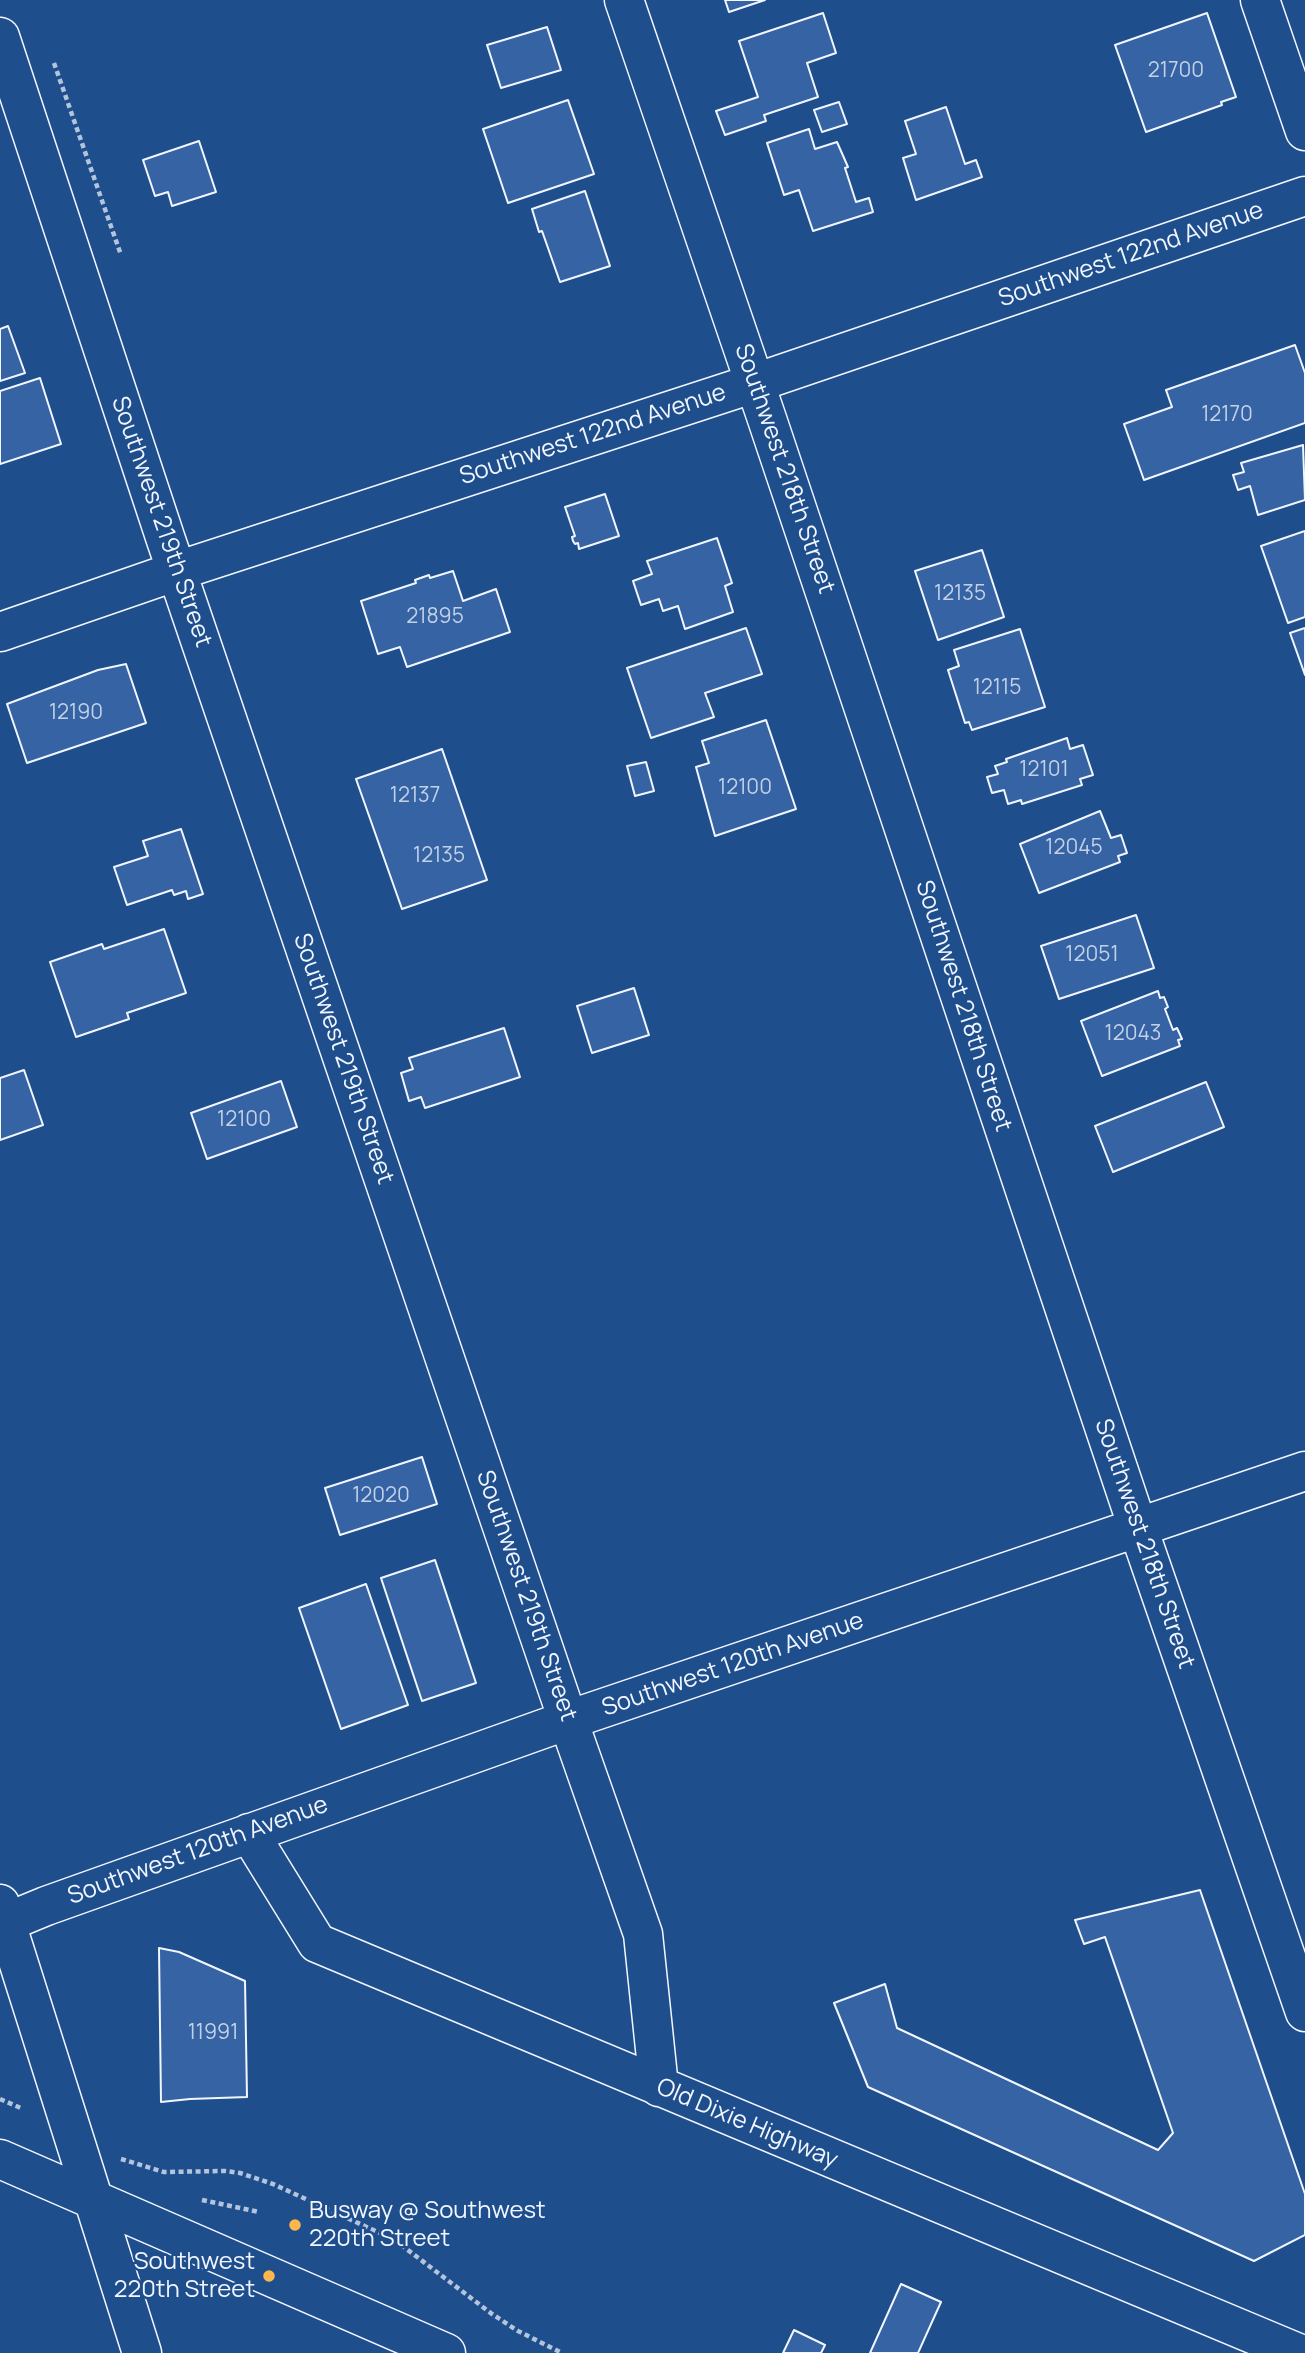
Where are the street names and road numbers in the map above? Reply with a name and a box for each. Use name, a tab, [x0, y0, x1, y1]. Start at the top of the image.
street label: Southwest 122nd Avenue	[995, 196, 1267, 314]
street label: Southwest 218th Street	[728, 340, 840, 598]
street label: Southwest 122nd Avenue	[456, 378, 730, 492]
street label: Southwest 219th Street	[105, 393, 217, 651]
street label: Southwest 218th Street	[909, 877, 1017, 1135]
street label: Southwest 219th Street	[287, 930, 399, 1188]
street label: Southwest 218th Street	[1088, 1415, 1200, 1673]
street label: Southwest 219th Street	[470, 1467, 582, 1725]
street label: Southwest 120th Avenue	[598, 1607, 868, 1723]
street label: Southwest 120th Avenue	[64, 1791, 332, 1911]
street label: Old Dixie Highway	[652, 2073, 842, 2175]

